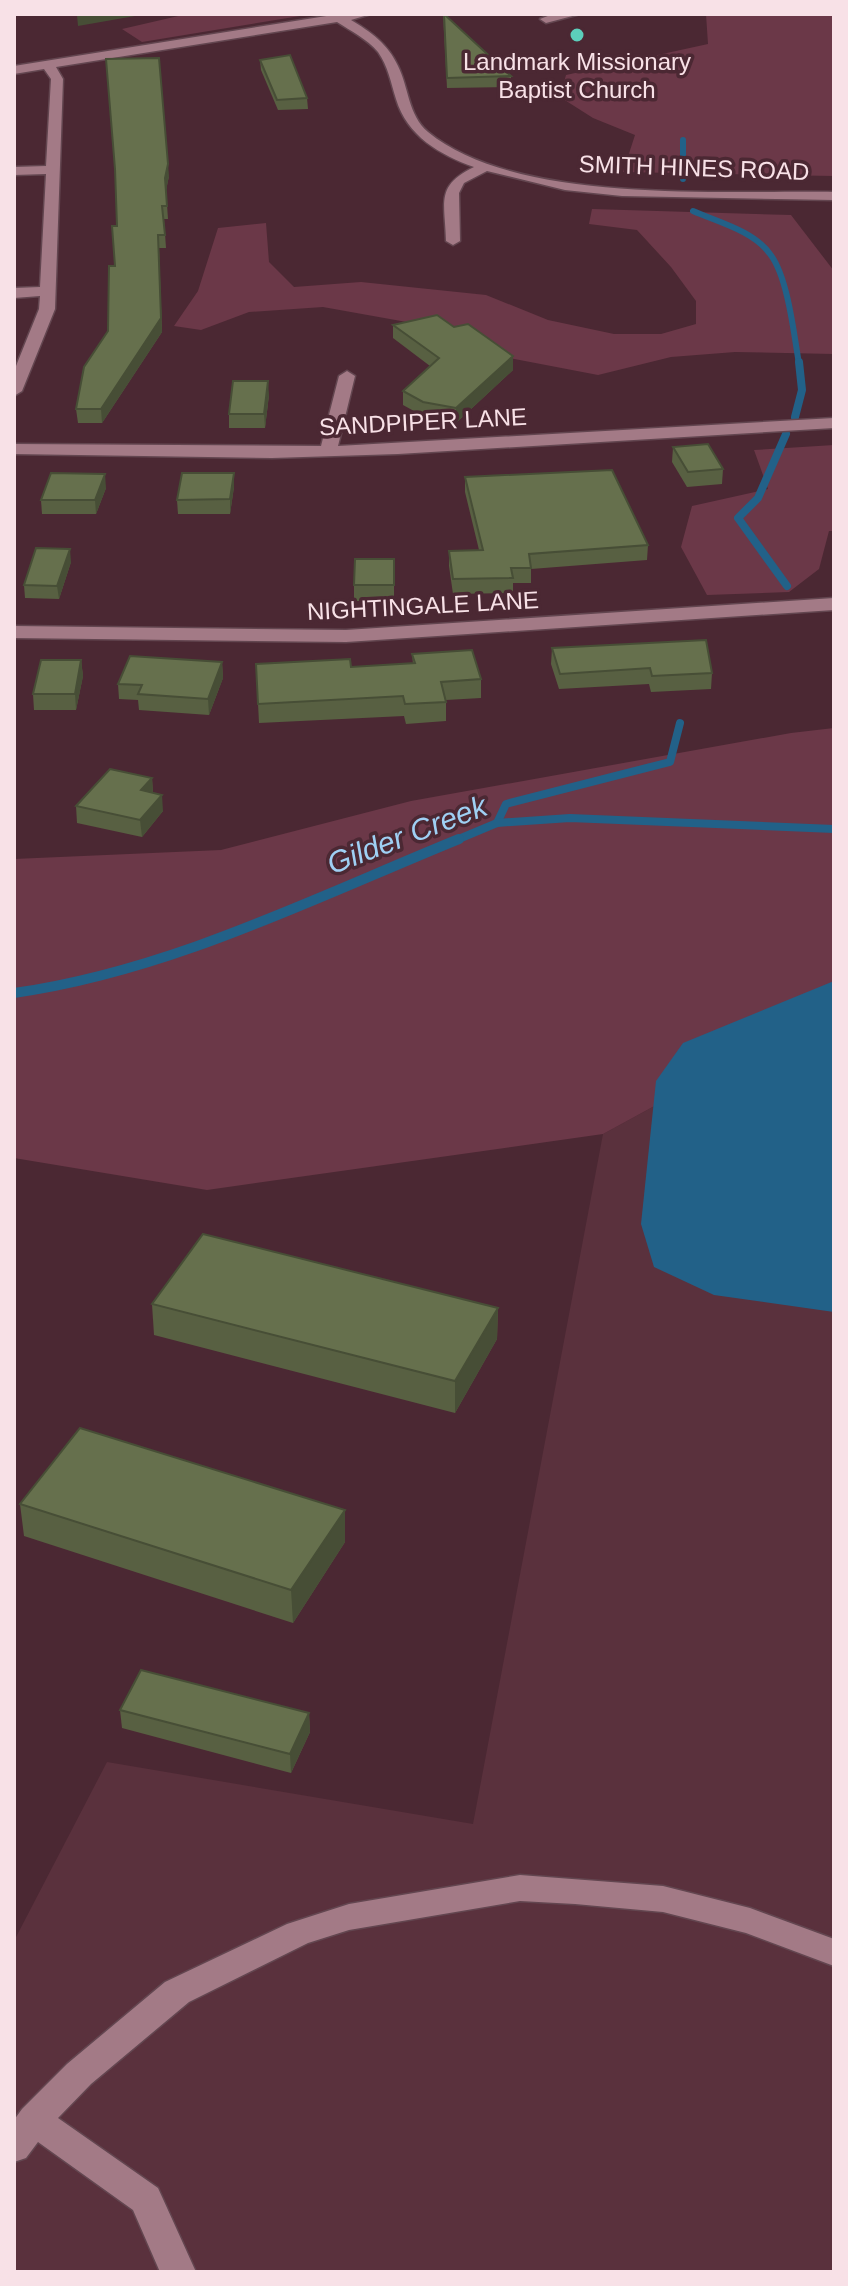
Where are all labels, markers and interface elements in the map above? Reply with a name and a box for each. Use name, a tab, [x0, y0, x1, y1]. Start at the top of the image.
marker: Landmark Missionary Baptist Church	[568, 26, 586, 44]
place label: Landmark Missionary Baptist Church	[463, 48, 691, 103]
street label: SMITH HINES ROAD	[578, 150, 810, 185]
street label: SANDPIPER LANE	[318, 403, 528, 440]
street label: NIGHTINGALE LANE	[306, 586, 540, 625]
water label: Gilder Creek	[322, 788, 493, 880]

